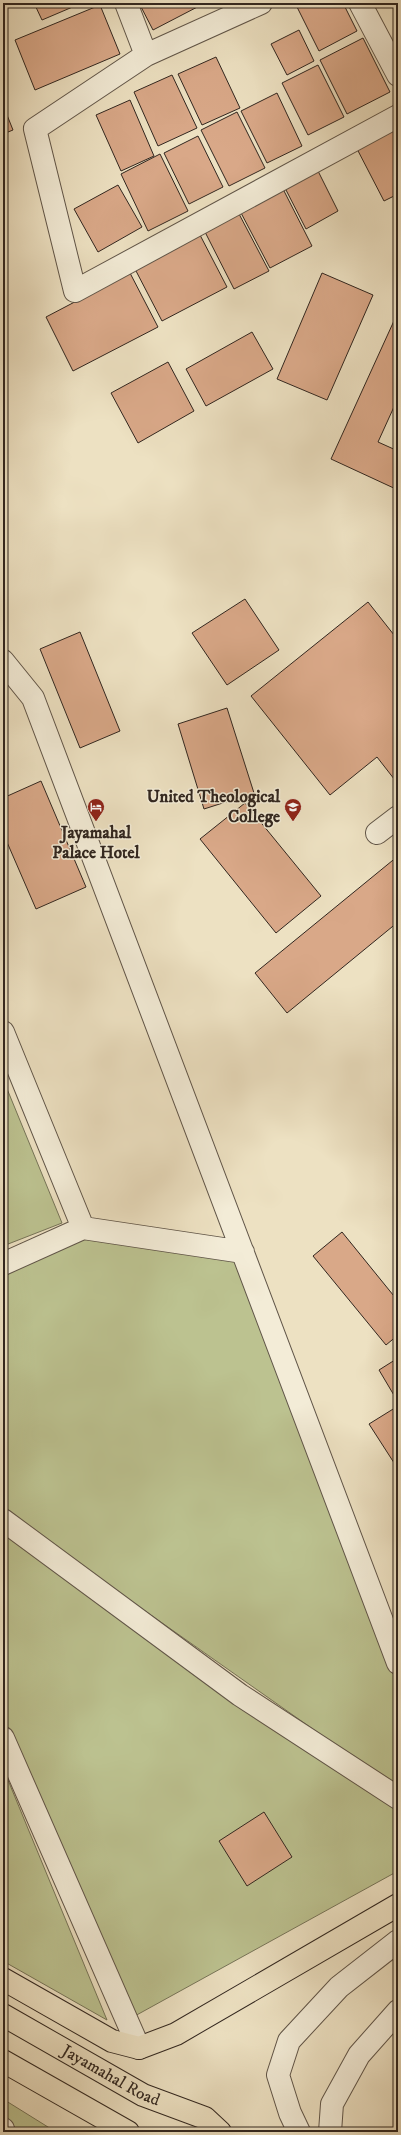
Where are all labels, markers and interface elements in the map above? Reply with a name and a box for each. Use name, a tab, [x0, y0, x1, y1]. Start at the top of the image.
place label: United Theological College	[147, 786, 281, 828]
hotel icon: Jayamahal Palace Hotel	[86, 797, 106, 822]
school or university icon: United Theological College	[283, 797, 303, 822]
place label: Jayamahal Palace Hotel	[52, 822, 141, 864]
street label: Jayamahal Road	[56, 2039, 164, 2112]

